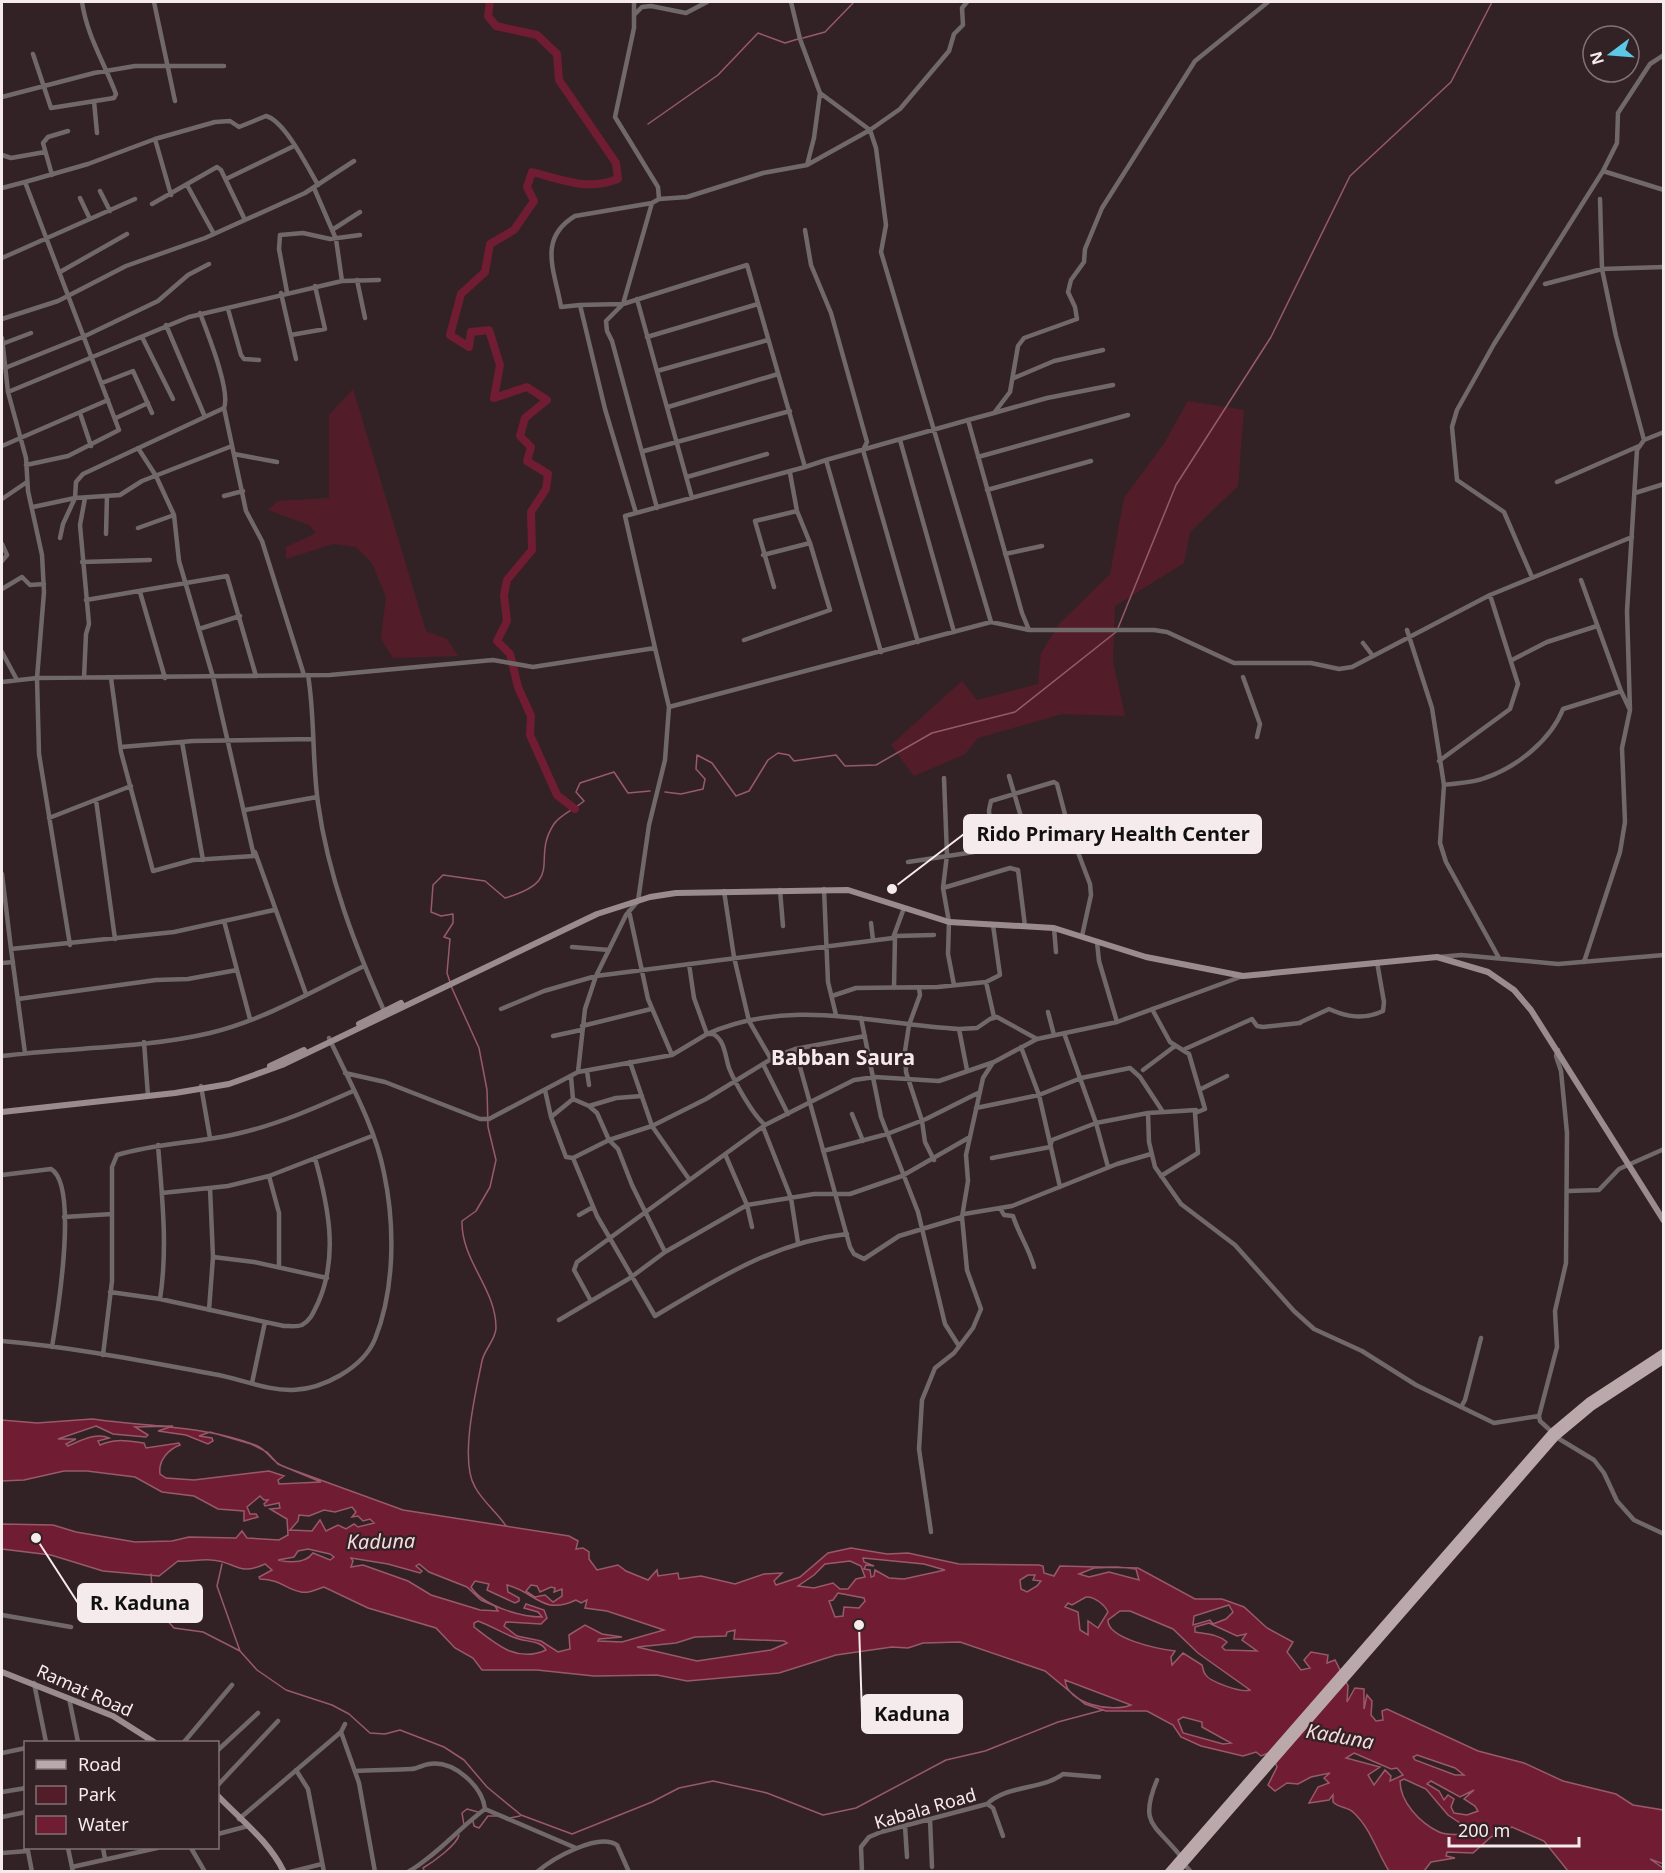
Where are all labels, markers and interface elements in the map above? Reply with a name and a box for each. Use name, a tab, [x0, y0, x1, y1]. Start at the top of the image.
north arrow	[1581, 24, 1641, 84]
text: N	[1584, 49, 1609, 67]
callout: Rido Primary Health Center	[964, 815, 1261, 853]
text: Rido Primary Health Center	[976, 820, 1250, 847]
district label: Babban Saura	[771, 1043, 915, 1071]
water label: Kaduna	[346, 1527, 416, 1555]
callout: R. Kaduna	[78, 1584, 202, 1622]
text: R. Kaduna	[90, 1589, 190, 1616]
street label: Ramat Road	[33, 1658, 137, 1722]
callout: Kaduna	[862, 1695, 962, 1733]
text: Kaduna	[874, 1700, 950, 1727]
water label: Kaduna	[1304, 1717, 1376, 1755]
legend	[24, 1741, 219, 1849]
text: Road	[78, 1752, 121, 1776]
text: Park	[78, 1782, 116, 1806]
street label: Kabala Road	[871, 1782, 979, 1834]
scale bar	[1449, 1810, 1580, 1848]
text: Water	[78, 1812, 129, 1836]
text: 200 m	[1458, 1818, 1510, 1842]

